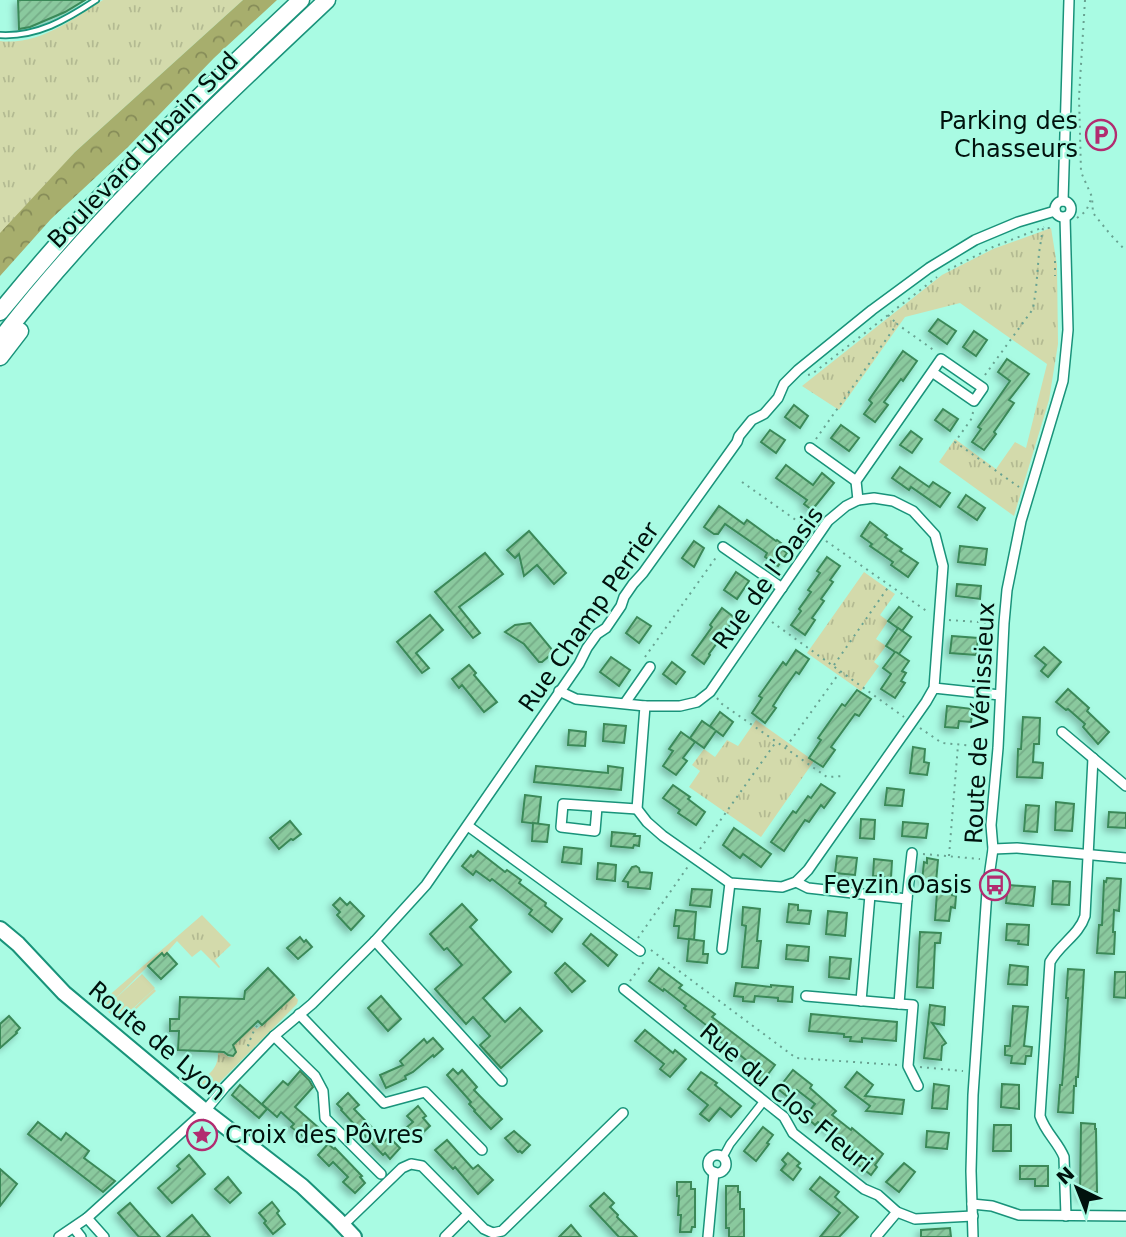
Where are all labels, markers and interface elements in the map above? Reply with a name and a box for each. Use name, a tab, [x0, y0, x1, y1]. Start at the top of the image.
street label: Boulevard Urbain Sud	[42, 46, 244, 254]
place label: Parking des Chasseurs	[939, 107, 1078, 163]
parking icon: Parking des Chasseurs	[1084, 118, 1118, 152]
street label: Rue de l'Oasis	[707, 501, 829, 655]
street label: Rue Champ Perrier	[513, 517, 665, 717]
street label: Route de Vénissieux	[960, 601, 1000, 845]
bus stop icon: Feyzin Oasis	[978, 868, 1012, 902]
place label: Feyzin Oasis	[823, 871, 972, 899]
street label: Route de Lyon	[83, 976, 231, 1106]
street label: Rue du Clos Fleuri	[694, 1018, 878, 1178]
place icon: Croix des Pôvres	[185, 1118, 219, 1152]
place label: Croix des Pôvres	[225, 1121, 424, 1149]
north arrow	[1042, 1153, 1112, 1223]
text: N	[1052, 1162, 1079, 1189]

